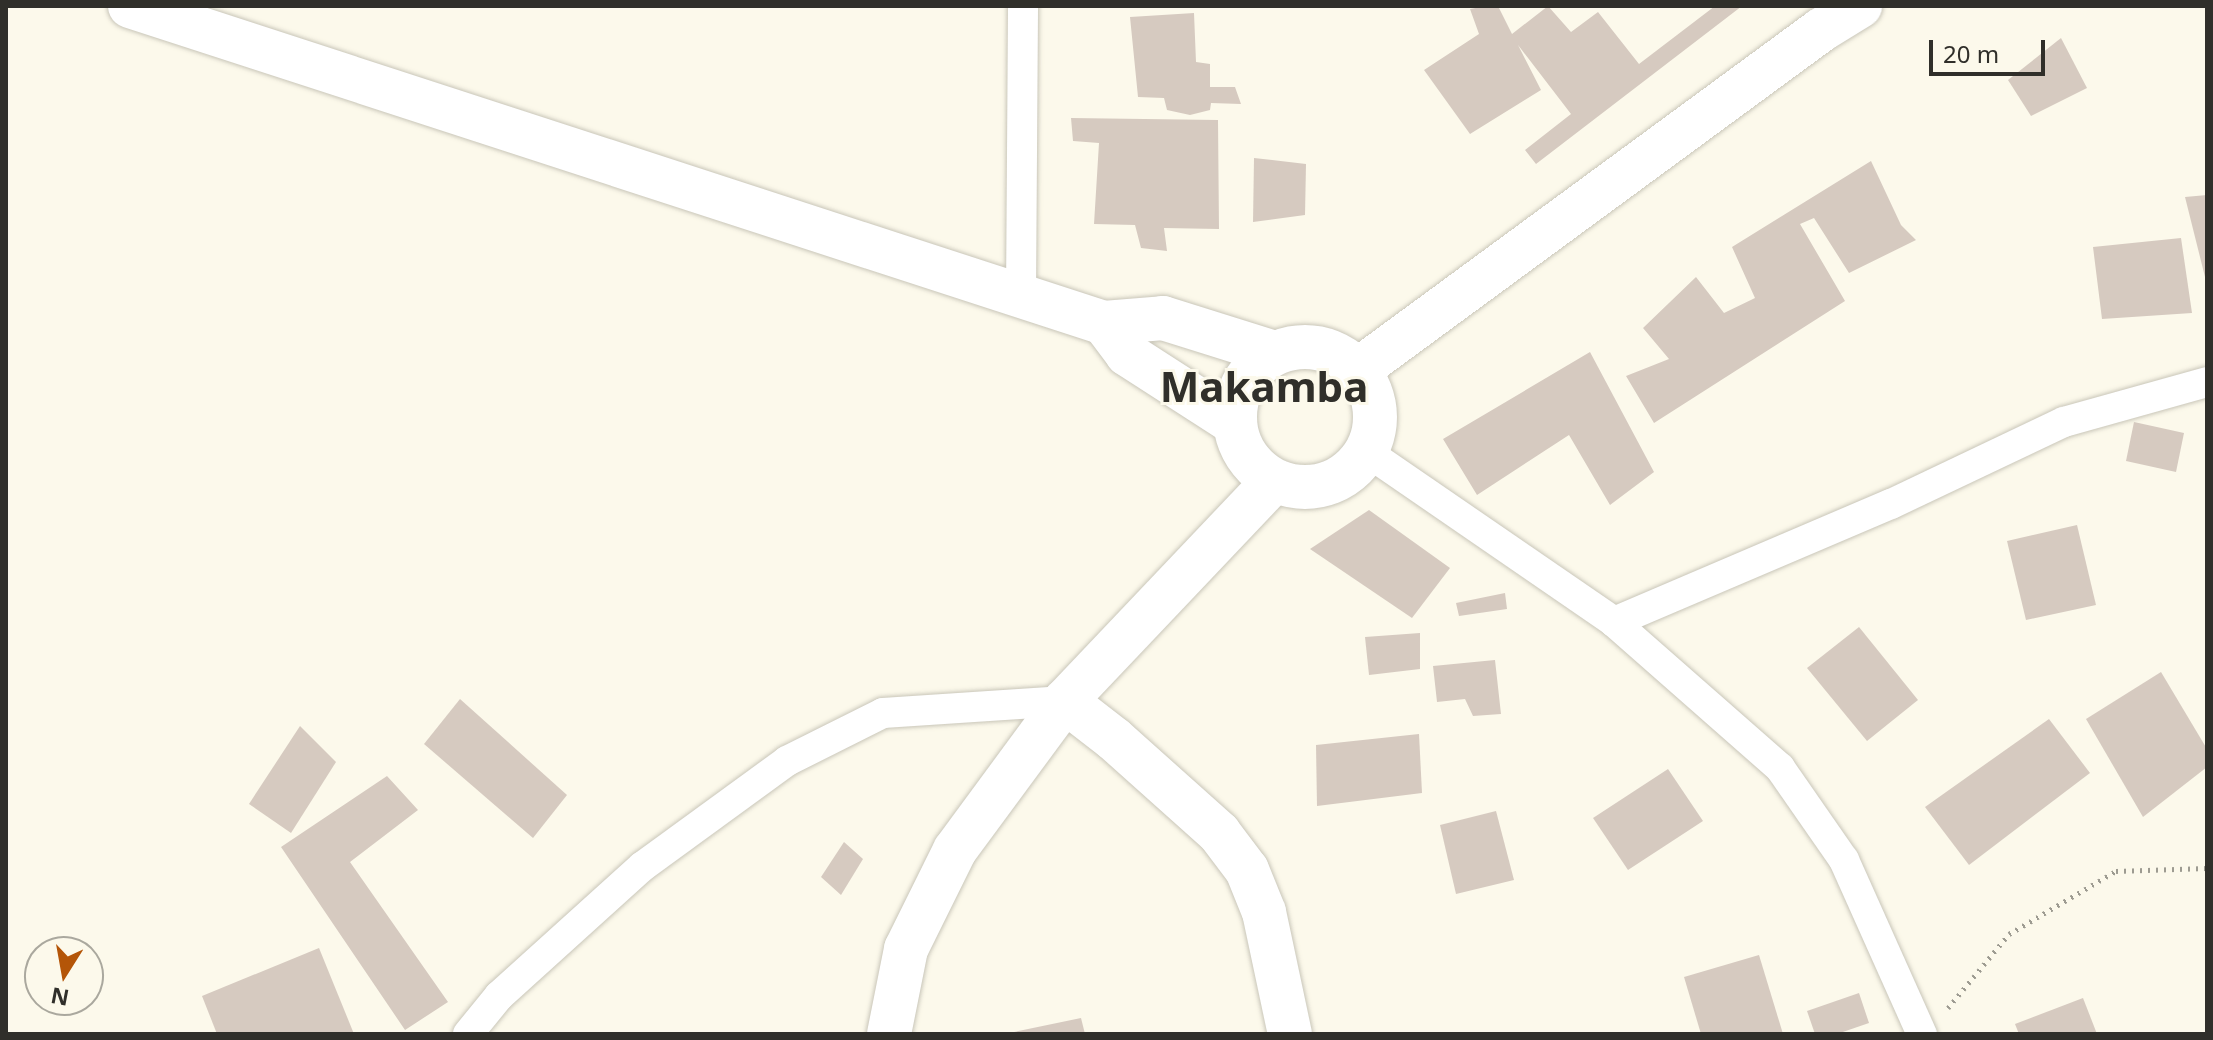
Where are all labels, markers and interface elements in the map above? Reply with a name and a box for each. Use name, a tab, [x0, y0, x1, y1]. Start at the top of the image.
scale bar	[1933, 24, 2049, 74]
text: 20 m	[1943, 37, 1999, 70]
district label: Makamba	[1160, 361, 1368, 411]
north arrow	[24, 936, 104, 1016]
text: N	[48, 981, 71, 1014]

